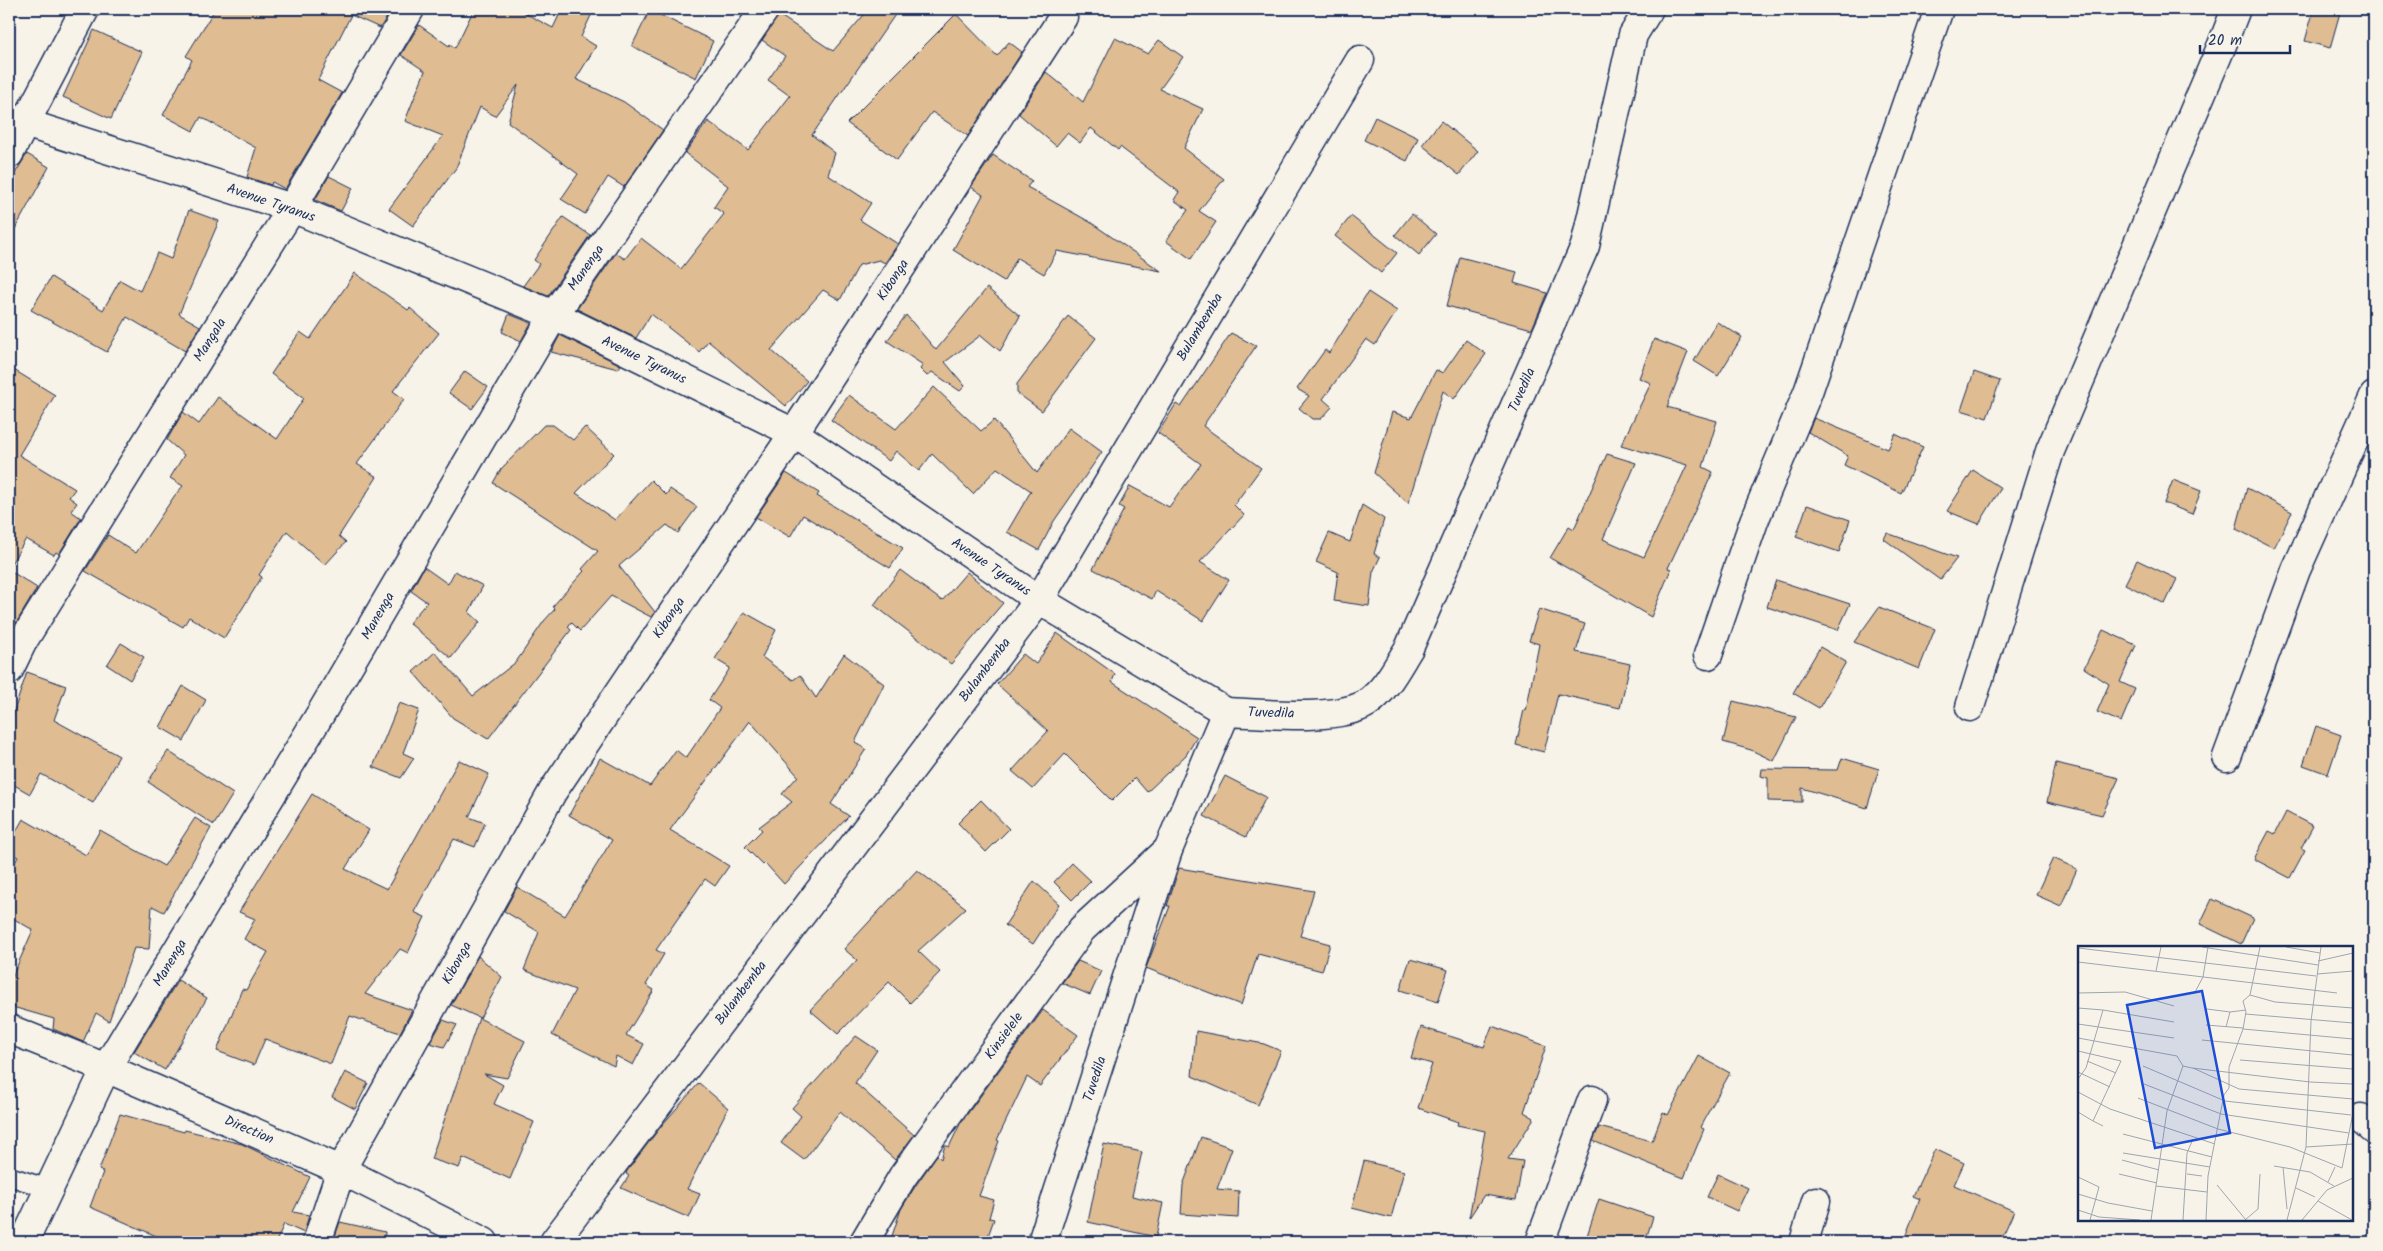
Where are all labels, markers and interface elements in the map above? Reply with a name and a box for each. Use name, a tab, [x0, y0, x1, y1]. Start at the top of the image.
scale bar	[2200, 22, 2290, 54]
text: 20 m	[2208, 29, 2242, 53]
street label: Avenue Tyranus	[224, 178, 318, 228]
street label: Manenga	[562, 240, 610, 296]
street label: Kibonga	[871, 255, 915, 305]
street label: Bulambemba	[1171, 289, 1229, 365]
street label: Mangala	[188, 314, 232, 366]
street label: Avenue Tyranus	[598, 330, 690, 390]
street label: Tuvedila	[1502, 364, 1542, 416]
street label: Avenue Tyranus	[947, 532, 1035, 602]
street label: Manenga	[355, 588, 401, 644]
street label: Kibonga	[647, 593, 691, 643]
street label: Bulambemba	[953, 633, 1017, 707]
street label: Tuvedila	[1247, 701, 1295, 725]
street label: Manenga	[147, 935, 193, 991]
street label: Kibonga	[436, 938, 478, 988]
inset map	[2078, 946, 2353, 1221]
street label: Bulambemba	[709, 956, 773, 1030]
street label: Kinsielele	[979, 1007, 1029, 1064]
street label: Tuvedila	[1077, 1053, 1113, 1105]
street label: Direction	[221, 1110, 277, 1150]

